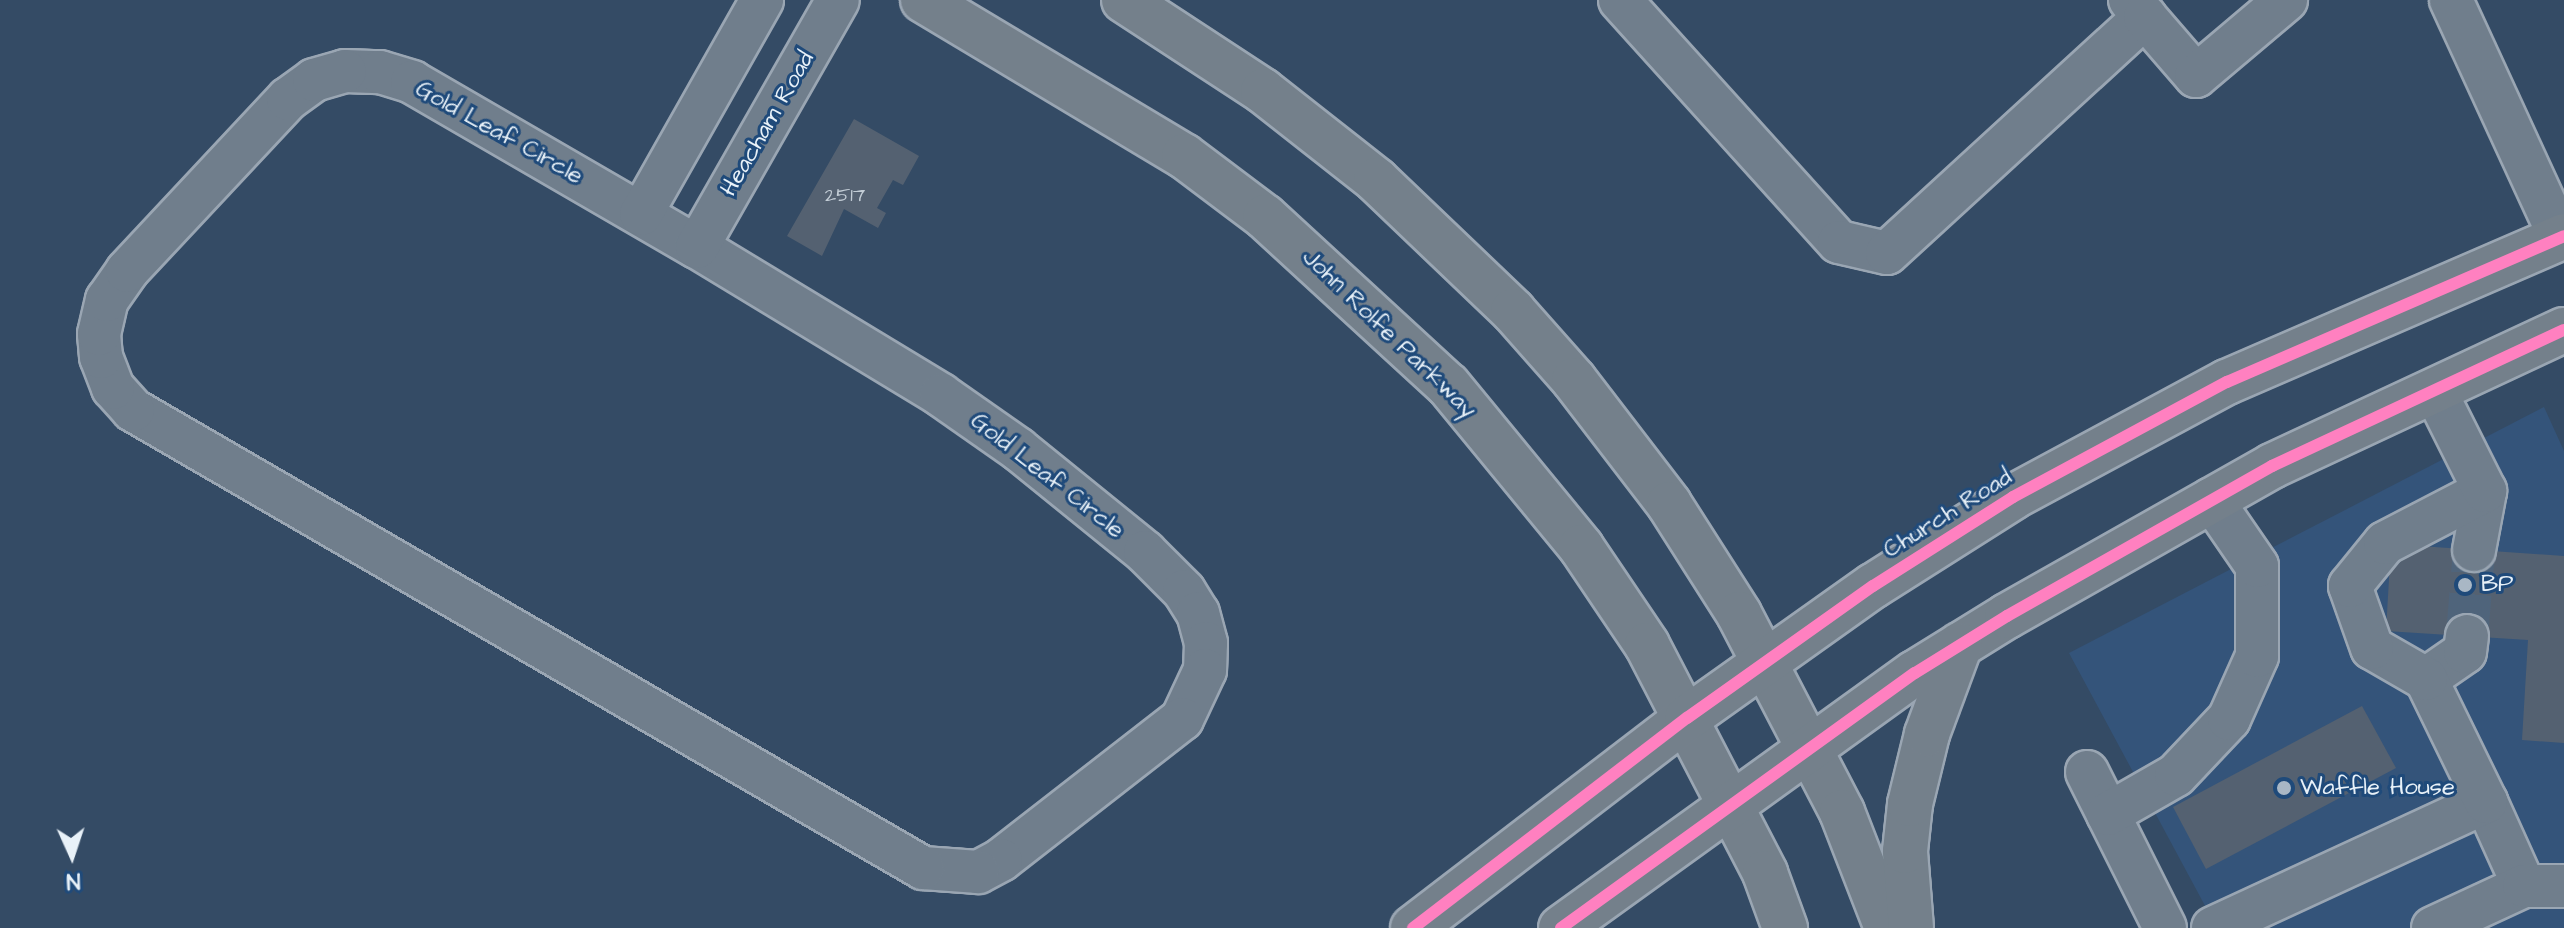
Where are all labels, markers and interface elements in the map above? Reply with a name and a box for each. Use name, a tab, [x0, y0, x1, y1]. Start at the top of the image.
street label: Heacham Road	[715, 46, 821, 202]
street label: Gold Leaf Circle	[410, 75, 588, 191]
house number: 2517	[825, 183, 865, 207]
street label: John Rolfe Parkway	[1296, 243, 1482, 425]
street label: Gold Leaf Circle	[964, 407, 1130, 545]
street label: Church Road	[1878, 463, 2018, 565]
place label: BP	[2481, 571, 2513, 599]
marker: BP	[2456, 576, 2474, 594]
place label: Waffle House	[2300, 774, 2455, 802]
marker: Waffle House	[2275, 779, 2293, 797]
north arrow	[32, 816, 112, 896]
text: N	[66, 865, 81, 896]

